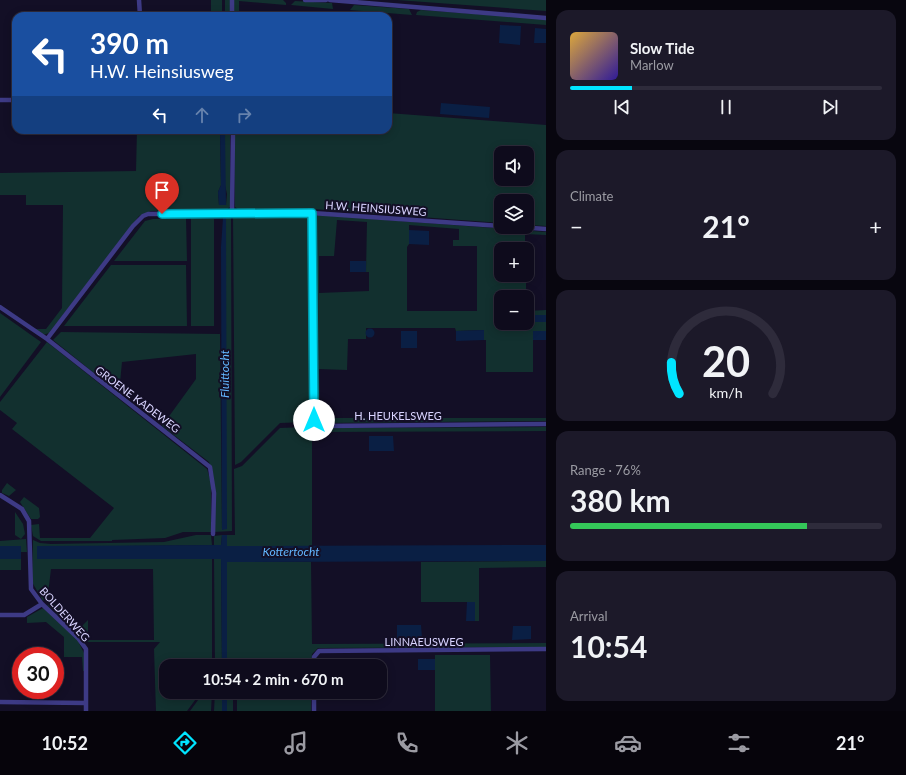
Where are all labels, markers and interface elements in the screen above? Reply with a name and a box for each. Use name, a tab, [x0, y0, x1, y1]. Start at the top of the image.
text: 390 m	[90, 26, 169, 60]
icon: left	[24, 28, 76, 80]
text: Slow Tide	[630, 39, 695, 57]
text: Marlow	[630, 57, 674, 73]
text: H.W. Heinsiusweg	[90, 60, 234, 82]
icon: previous	[611, 96, 633, 118]
icon: pause	[715, 96, 737, 118]
icon: next	[819, 96, 841, 118]
icon: left	[149, 104, 171, 126]
icon: ahead	[191, 104, 213, 126]
icon: right	[233, 104, 255, 126]
map controls	[494, 146, 534, 330]
button: sound	[494, 146, 534, 186]
pin	[145, 173, 179, 214]
icon: arrive	[151, 179, 173, 201]
text: Climate	[570, 188, 613, 204]
button: layers	[494, 194, 534, 234]
street label: H.W. HEINSIUSWEG	[325, 198, 427, 218]
text: 21°	[702, 208, 750, 244]
text: −	[570, 213, 583, 240]
text: +	[869, 213, 882, 240]
button: +	[494, 242, 534, 282]
button: −	[494, 290, 534, 330]
text: 20	[702, 335, 750, 385]
water label: Fluittocht	[217, 349, 232, 398]
street label: GROENE KADEWEG	[93, 363, 183, 435]
text: km/h	[709, 383, 743, 400]
position arrow	[293, 399, 335, 441]
street label: H. HEUKELSWEG	[354, 409, 442, 422]
text: Range · 76%	[570, 462, 641, 478]
text: 380 km	[570, 482, 671, 518]
water label: Kottertocht	[263, 544, 320, 559]
street label: BOLDERWEG	[37, 584, 93, 644]
text: Arrival	[570, 608, 607, 624]
text: 10:54	[570, 628, 647, 664]
street label: LINNAEUSWEG	[385, 635, 463, 648]
speed limit sign: 30	[12, 647, 64, 699]
text: 10:54 · 2 min · 670 m	[203, 670, 343, 688]
icon: directions	[171, 729, 199, 757]
icon: music	[282, 729, 310, 757]
icon: phone	[393, 729, 421, 757]
icon: climate	[503, 729, 531, 757]
icon: car	[614, 729, 642, 757]
icon: filters	[725, 729, 753, 757]
text: 10:52	[41, 732, 88, 754]
text: 21°	[836, 732, 864, 754]

